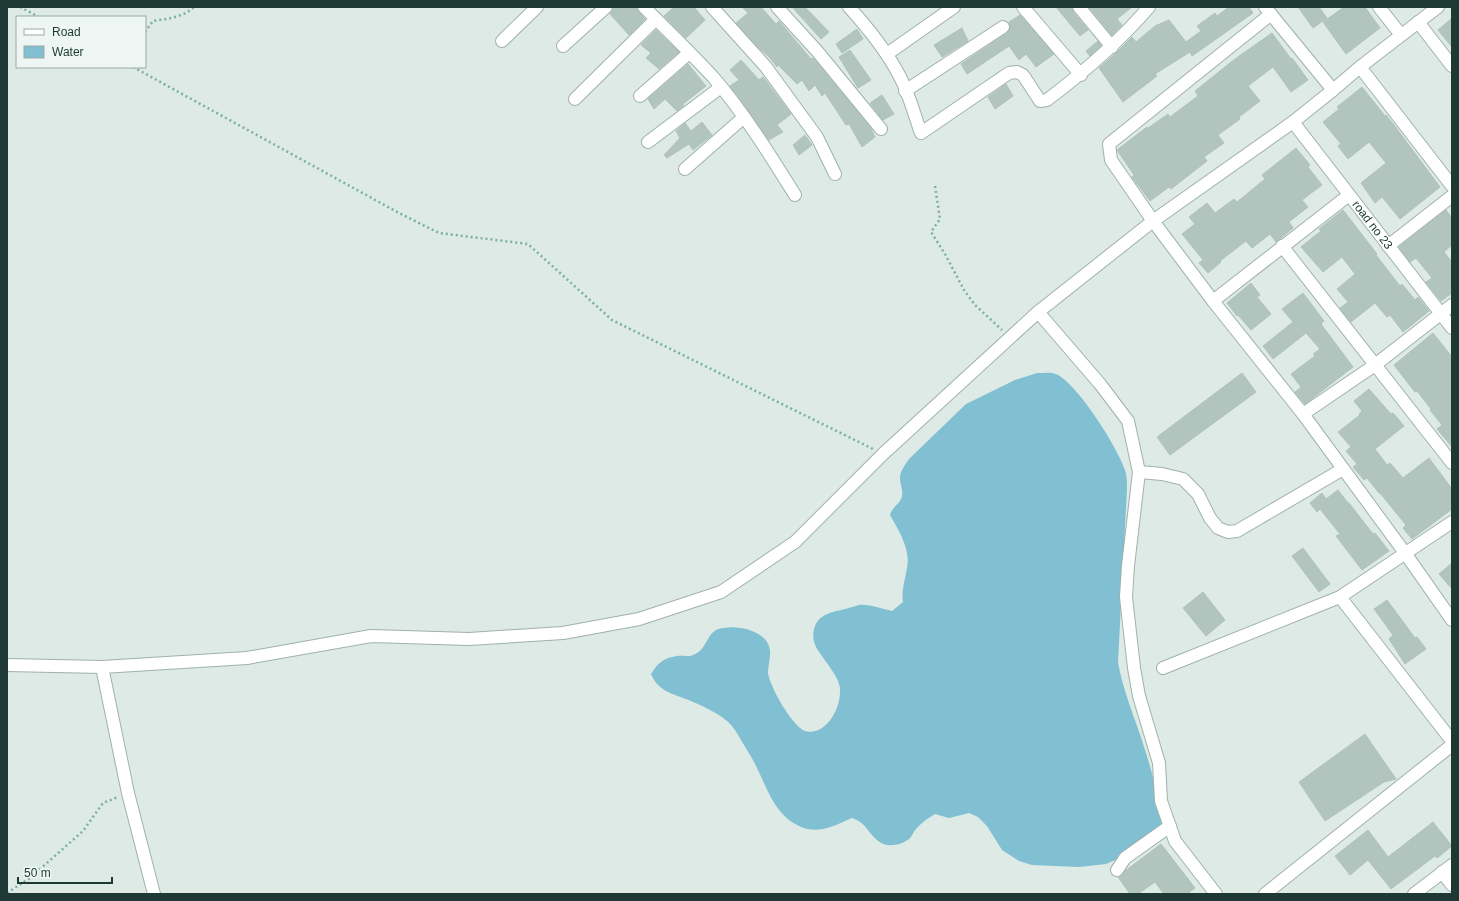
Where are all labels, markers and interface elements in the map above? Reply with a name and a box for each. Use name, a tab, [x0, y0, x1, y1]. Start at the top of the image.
legend	[16, 16, 146, 68]
text: Road	[52, 25, 81, 39]
text: Water	[52, 45, 84, 59]
street label: road no 23	[1349, 198, 1396, 252]
scale bar	[18, 859, 112, 885]
text: 50 m	[24, 866, 51, 880]

